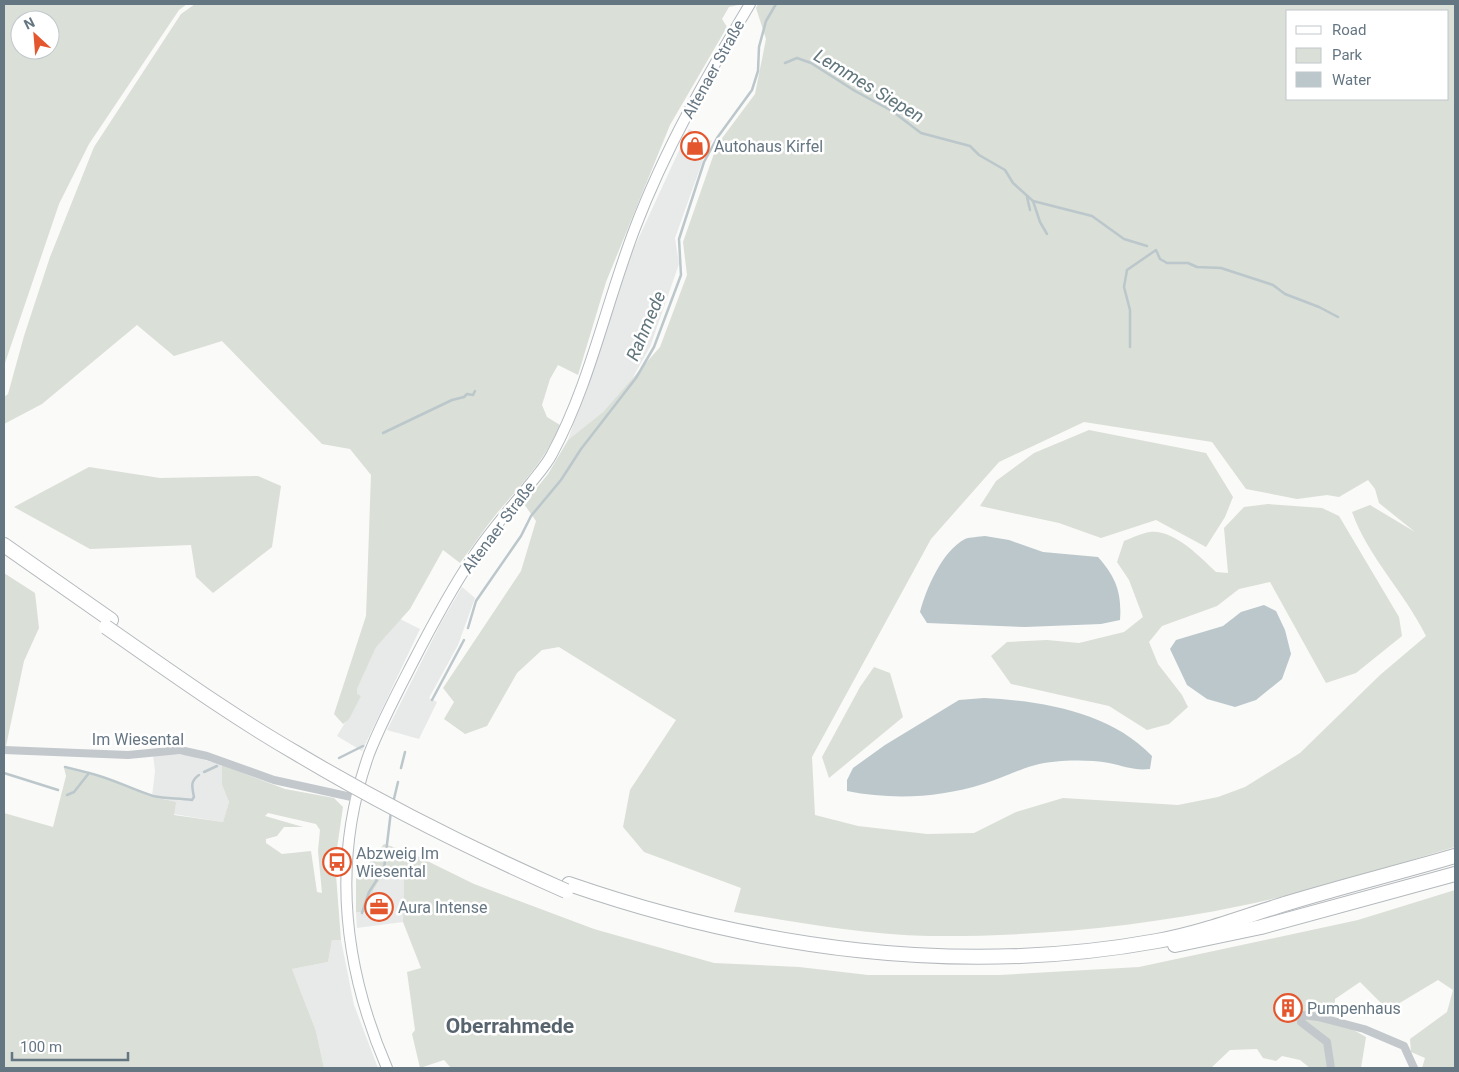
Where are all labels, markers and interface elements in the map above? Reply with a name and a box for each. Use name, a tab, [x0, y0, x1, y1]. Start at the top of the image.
north arrow	[10, 10, 60, 60]
legend	[1286, 10, 1449, 100]
text: N	[21, 14, 37, 33]
street label: Altenaer Straße	[678, 17, 748, 122]
text: Road	[1332, 21, 1366, 39]
water label: Lemmes Siepen	[810, 44, 928, 127]
text: Park	[1332, 46, 1363, 64]
text: Water	[1332, 71, 1371, 89]
shop icon: Autohaus Kirfel	[680, 131, 710, 161]
place label: Autohaus Kirfel	[714, 137, 823, 156]
water label: Rahmede	[622, 288, 670, 364]
street label: Altenaer Straße	[458, 478, 539, 577]
street label: Im Wiesental	[92, 730, 184, 749]
place label: Abzweig Im Wiesental	[356, 844, 439, 881]
bus stop icon: Abzweig Im Wiesental	[322, 847, 352, 877]
office icon: Aura Intense	[364, 892, 394, 922]
place label: Aura Intense	[398, 898, 487, 917]
building icon: Pumpenhaus	[1273, 993, 1303, 1023]
place label: Pumpenhaus	[1307, 999, 1401, 1018]
district label: Oberrahmede	[446, 1014, 574, 1038]
scale bar	[12, 1030, 129, 1062]
text: 100 m	[20, 1038, 62, 1056]

